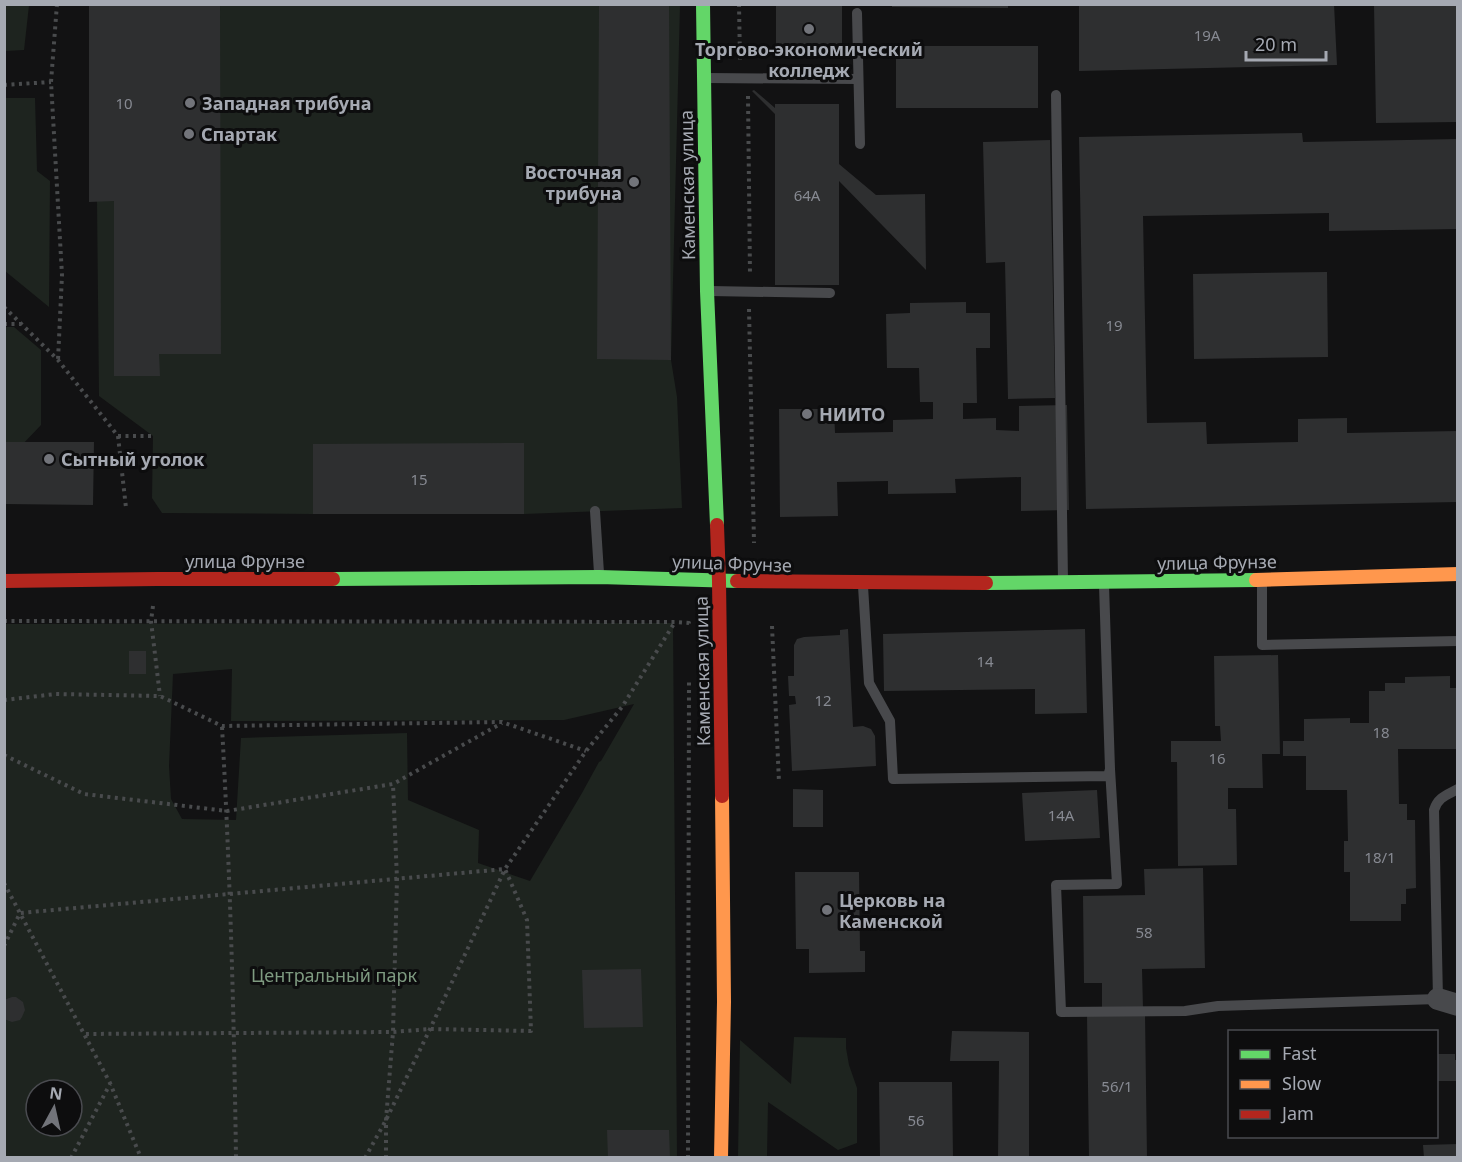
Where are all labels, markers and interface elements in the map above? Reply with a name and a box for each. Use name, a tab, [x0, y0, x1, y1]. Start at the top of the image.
marker: Торгово-экономический колледж	[802, 22, 816, 36]
scale bar	[1246, 24, 1326, 62]
house number: 19А	[1194, 25, 1221, 45]
text: 20 m	[1255, 32, 1297, 56]
place label: Торгово-экономический колледж	[695, 37, 923, 82]
place label: Западная трибуна	[202, 91, 372, 115]
house number: 10	[115, 93, 133, 113]
marker: Западная трибуна	[183, 96, 197, 110]
street label: Каменская улица	[674, 110, 700, 260]
place label: Спартак	[201, 122, 277, 146]
marker: Спартак	[182, 127, 196, 141]
place label: Восточная трибуна	[525, 160, 622, 205]
marker: Восточная трибуна	[627, 175, 641, 189]
house number: 64А	[794, 185, 821, 205]
house number: 19	[1105, 315, 1123, 335]
place label: НИИТО	[819, 402, 885, 426]
marker: НИИТО	[800, 407, 814, 421]
place label: Сытный уголок	[61, 447, 204, 471]
marker: Сытный уголок	[42, 452, 56, 466]
house number: 15	[410, 469, 428, 489]
street label: улица Фрунзе	[185, 549, 305, 573]
street label: улица Фрунзе	[672, 549, 792, 577]
street label: улица Фрунзе	[1157, 549, 1277, 575]
street label: Каменская улица	[689, 596, 715, 746]
house number: 14	[976, 651, 994, 671]
house number: 12	[814, 690, 832, 710]
house number: 18	[1372, 722, 1390, 742]
house number: 16	[1208, 748, 1226, 768]
house number: 14А	[1048, 805, 1075, 825]
house number: 18/1	[1364, 847, 1396, 867]
place label: Церковь на Каменской	[839, 888, 945, 933]
marker: Церковь на Каменской	[820, 903, 834, 917]
house number: 58	[1135, 922, 1153, 942]
park label: Центральный парк	[251, 963, 417, 987]
legend	[1228, 1030, 1438, 1138]
text: Fast	[1282, 1041, 1317, 1065]
text: Slow	[1282, 1071, 1321, 1095]
house number: 56/1	[1101, 1076, 1133, 1096]
north arrow	[24, 1078, 84, 1138]
text: N	[48, 1081, 64, 1105]
text: Jam	[1280, 1101, 1314, 1125]
house number: 56	[907, 1110, 925, 1130]

